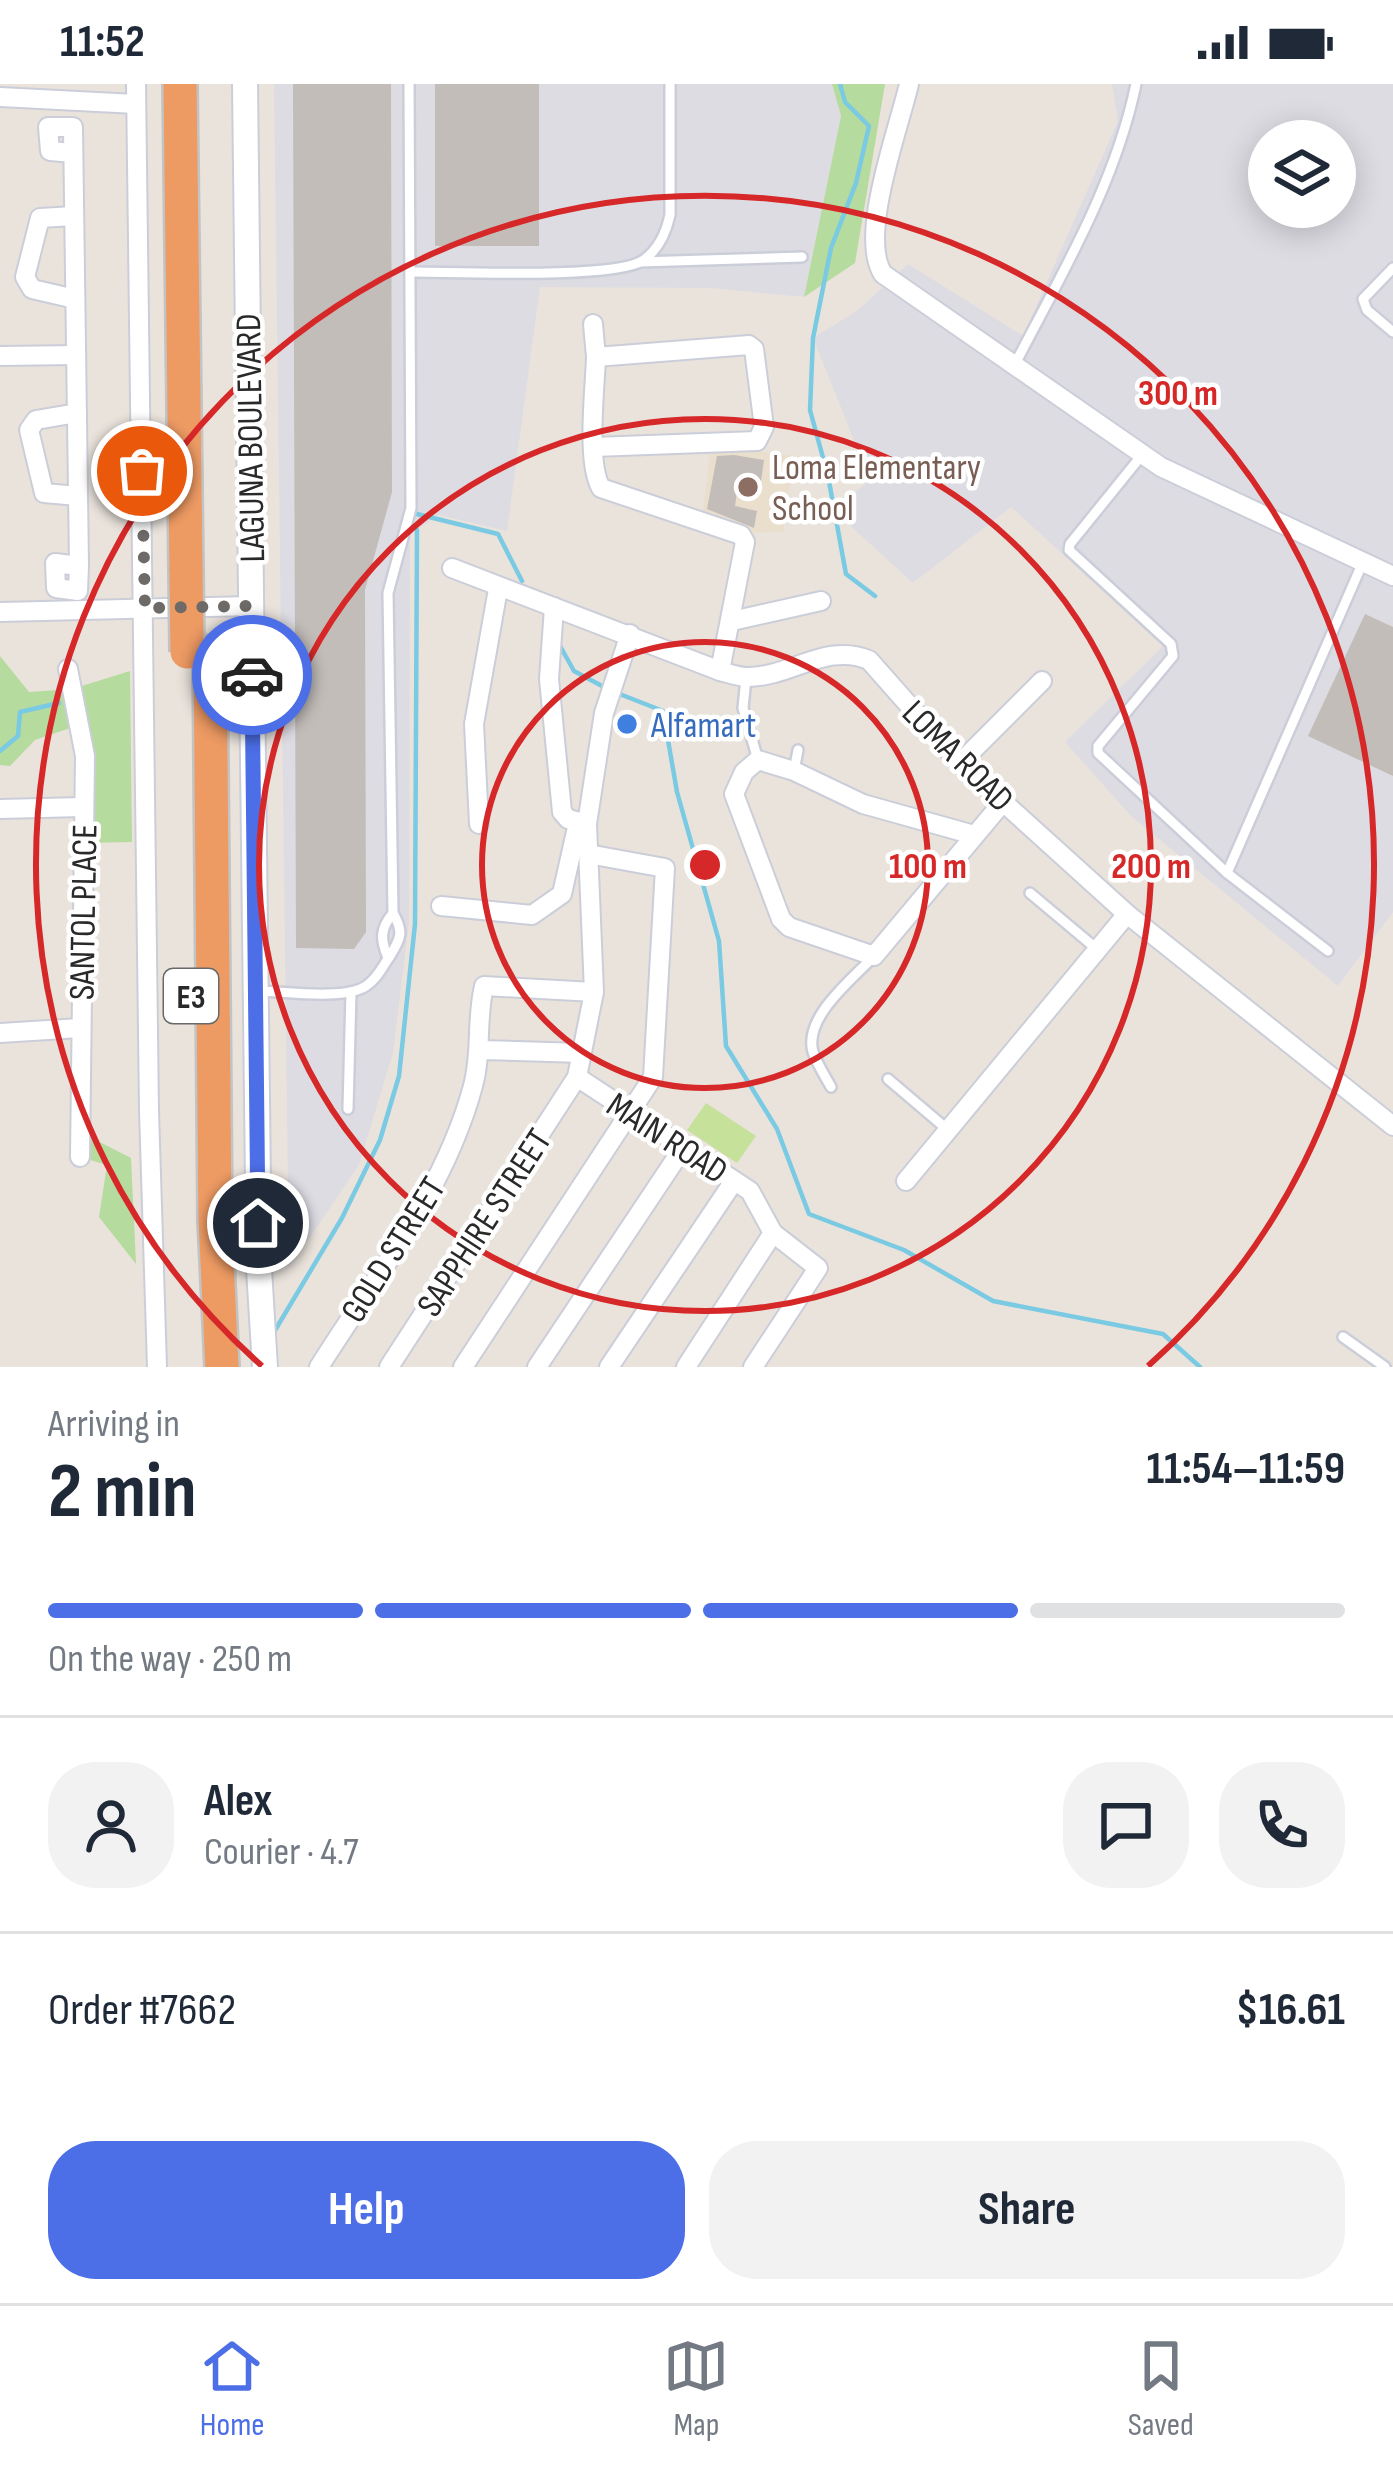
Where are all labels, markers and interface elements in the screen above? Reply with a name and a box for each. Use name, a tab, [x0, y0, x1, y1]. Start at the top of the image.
text: 11:52	[60, 15, 145, 70]
map controls	[1248, 120, 1356, 228]
button: layers	[1248, 120, 1356, 228]
street label: LAGUNA BOULEVARD	[228, 313, 275, 563]
text: 300 m	[1138, 373, 1218, 416]
pin	[91, 420, 193, 522]
icon: bag	[109, 438, 175, 504]
place label: Loma Elementary School	[772, 447, 981, 531]
marker: Loma Elementary School	[735, 474, 761, 500]
courier	[192, 615, 312, 735]
icon: car	[219, 642, 285, 708]
street label: LOMA ROAD	[893, 692, 1022, 821]
place label: Alfamart	[650, 705, 756, 748]
marker: Alfamart	[614, 711, 640, 737]
street label: SANTOL PLACE	[61, 824, 108, 1001]
centre of rings	[684, 844, 726, 886]
text: 100 m	[889, 846, 967, 889]
text: 200 m	[1111, 846, 1191, 889]
road number: E3	[164, 969, 218, 1023]
street label: MAIN ROAD	[598, 1084, 735, 1194]
street label: SAPPHIRE STREET	[409, 1122, 562, 1325]
street label: GOLD STREET	[333, 1170, 456, 1331]
pin	[207, 1172, 309, 1274]
icon: home	[225, 1190, 291, 1256]
text: Arriving in	[48, 1401, 180, 1448]
text: 11:54–11:59	[1146, 1442, 1345, 1497]
text: 2 min	[48, 1446, 197, 1539]
text: On the way · 250 m	[48, 1636, 292, 1683]
button: person	[48, 1762, 174, 1888]
button: chat	[1063, 1762, 1189, 1888]
button: phone	[1219, 1762, 1345, 1888]
text: Alex	[204, 1774, 272, 1829]
text: Courier · 4.7	[204, 1829, 359, 1876]
text: Order #7662	[48, 1983, 236, 2038]
text: $16.61	[1236, 1983, 1345, 2038]
button: Help	[48, 2141, 685, 2279]
button: Share	[709, 2141, 1345, 2279]
tab: Home	[199, 2333, 265, 2445]
tab: Map	[663, 2333, 729, 2445]
tab: Saved	[1128, 2333, 1194, 2445]

